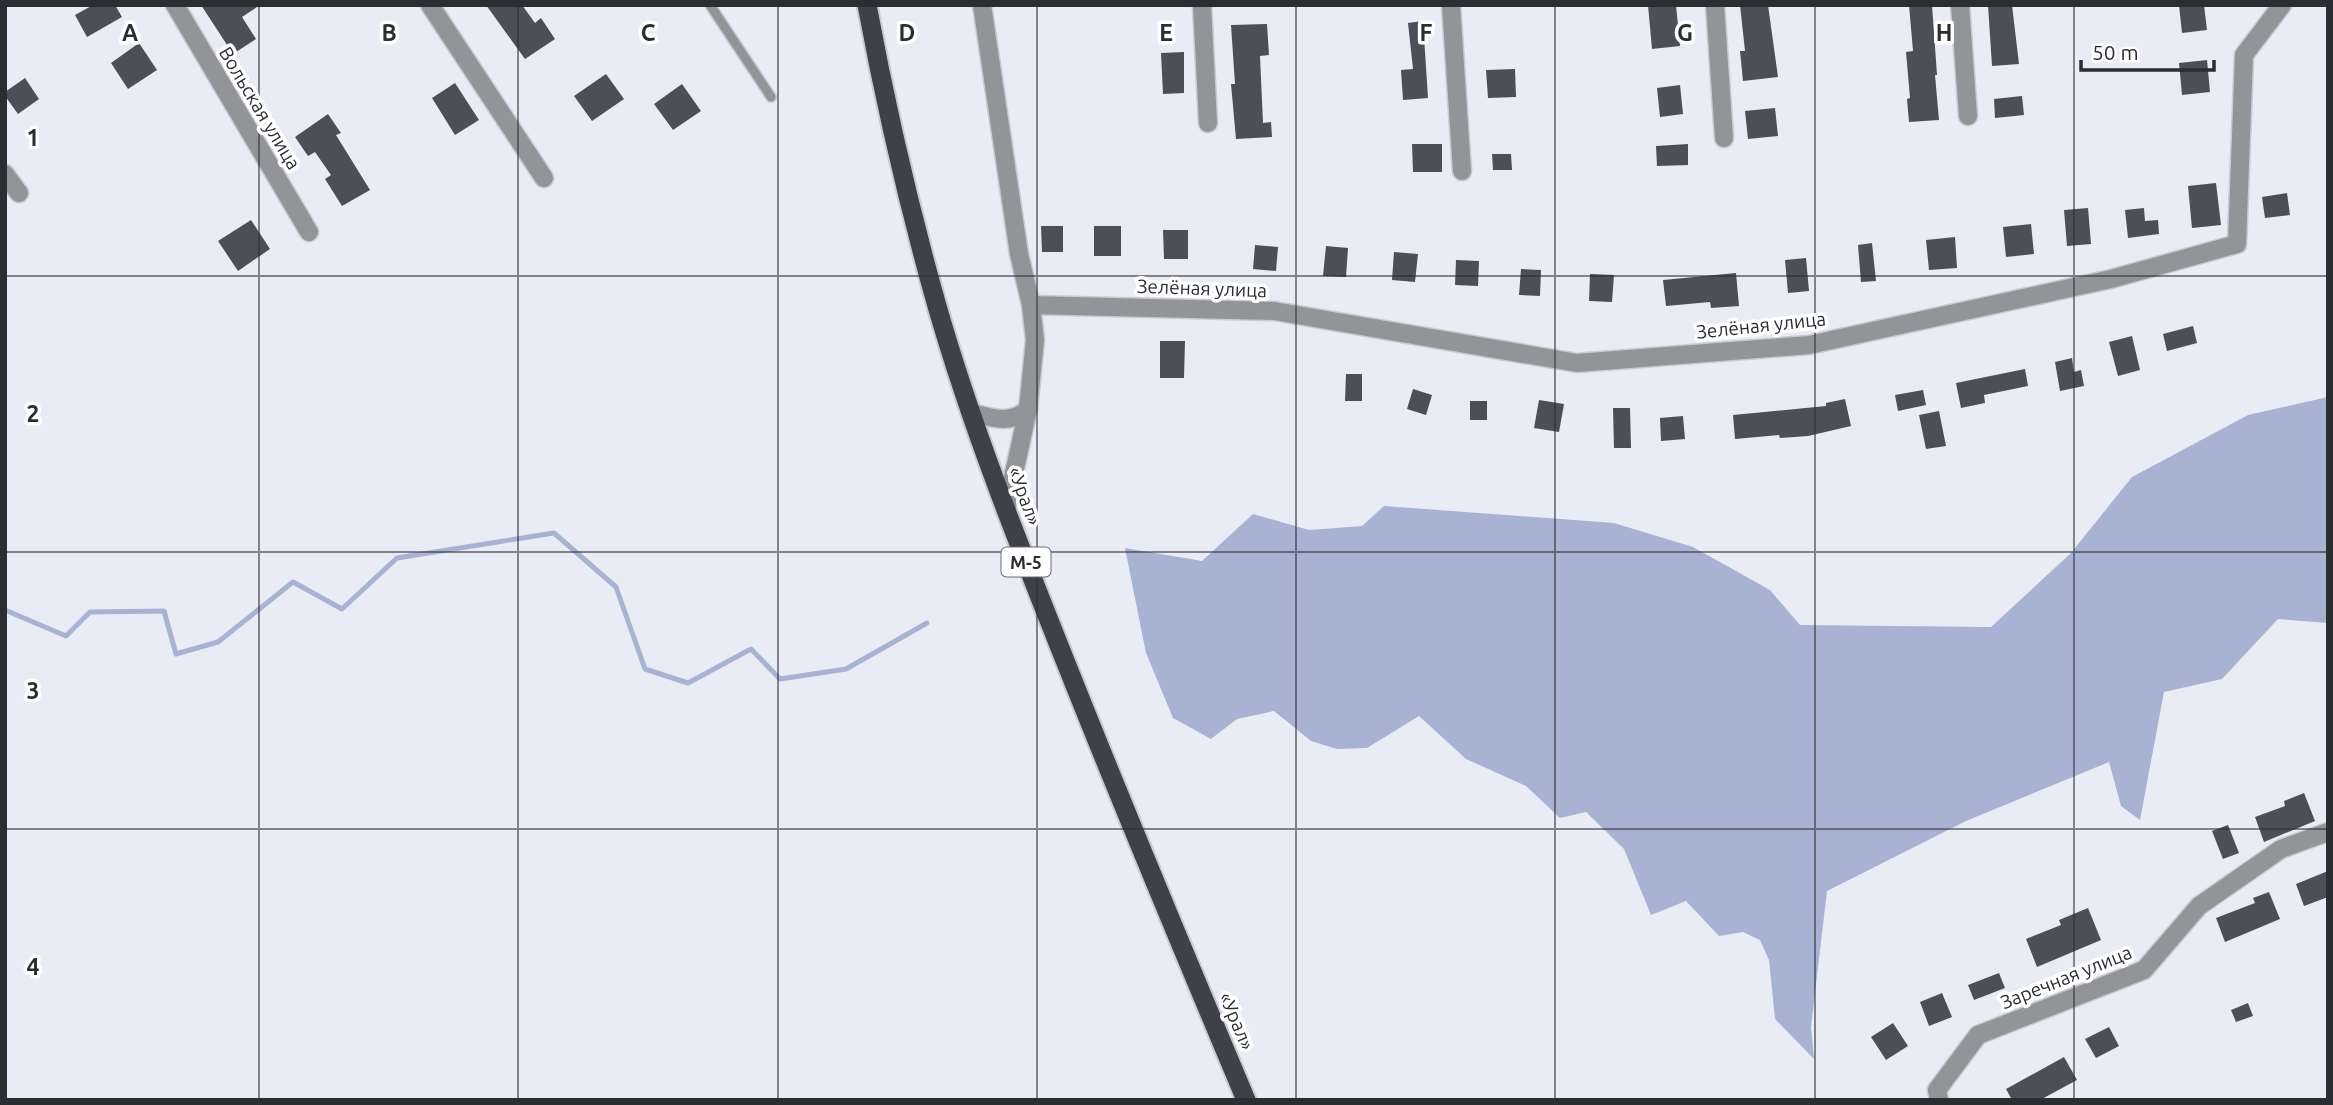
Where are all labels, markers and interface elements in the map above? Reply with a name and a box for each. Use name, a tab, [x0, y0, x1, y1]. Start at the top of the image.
text: A	[122, 20, 138, 45]
text: B	[381, 20, 397, 45]
text: C	[641, 20, 656, 45]
text: D	[899, 20, 915, 45]
text: E	[1159, 20, 1173, 45]
text: F	[1420, 20, 1433, 45]
text: G	[1677, 20, 1693, 45]
text: H	[1936, 20, 1952, 45]
scale bar	[2081, 28, 2214, 72]
text: 50 m	[2092, 40, 2139, 64]
street label: Вольская улица	[215, 43, 305, 173]
text: 1	[27, 125, 39, 150]
street label: Зелёная улица	[1137, 275, 1267, 301]
street label: Зелёная улица	[1695, 307, 1827, 343]
text: 2	[27, 401, 39, 426]
street label: «Урал»	[1004, 464, 1046, 528]
road number: М-5	[1002, 548, 1050, 576]
text: 3	[27, 678, 39, 703]
street label: Заречная улица	[1997, 941, 2135, 1013]
text: 4	[27, 954, 40, 979]
street label: «Урал»	[1215, 989, 1259, 1053]

